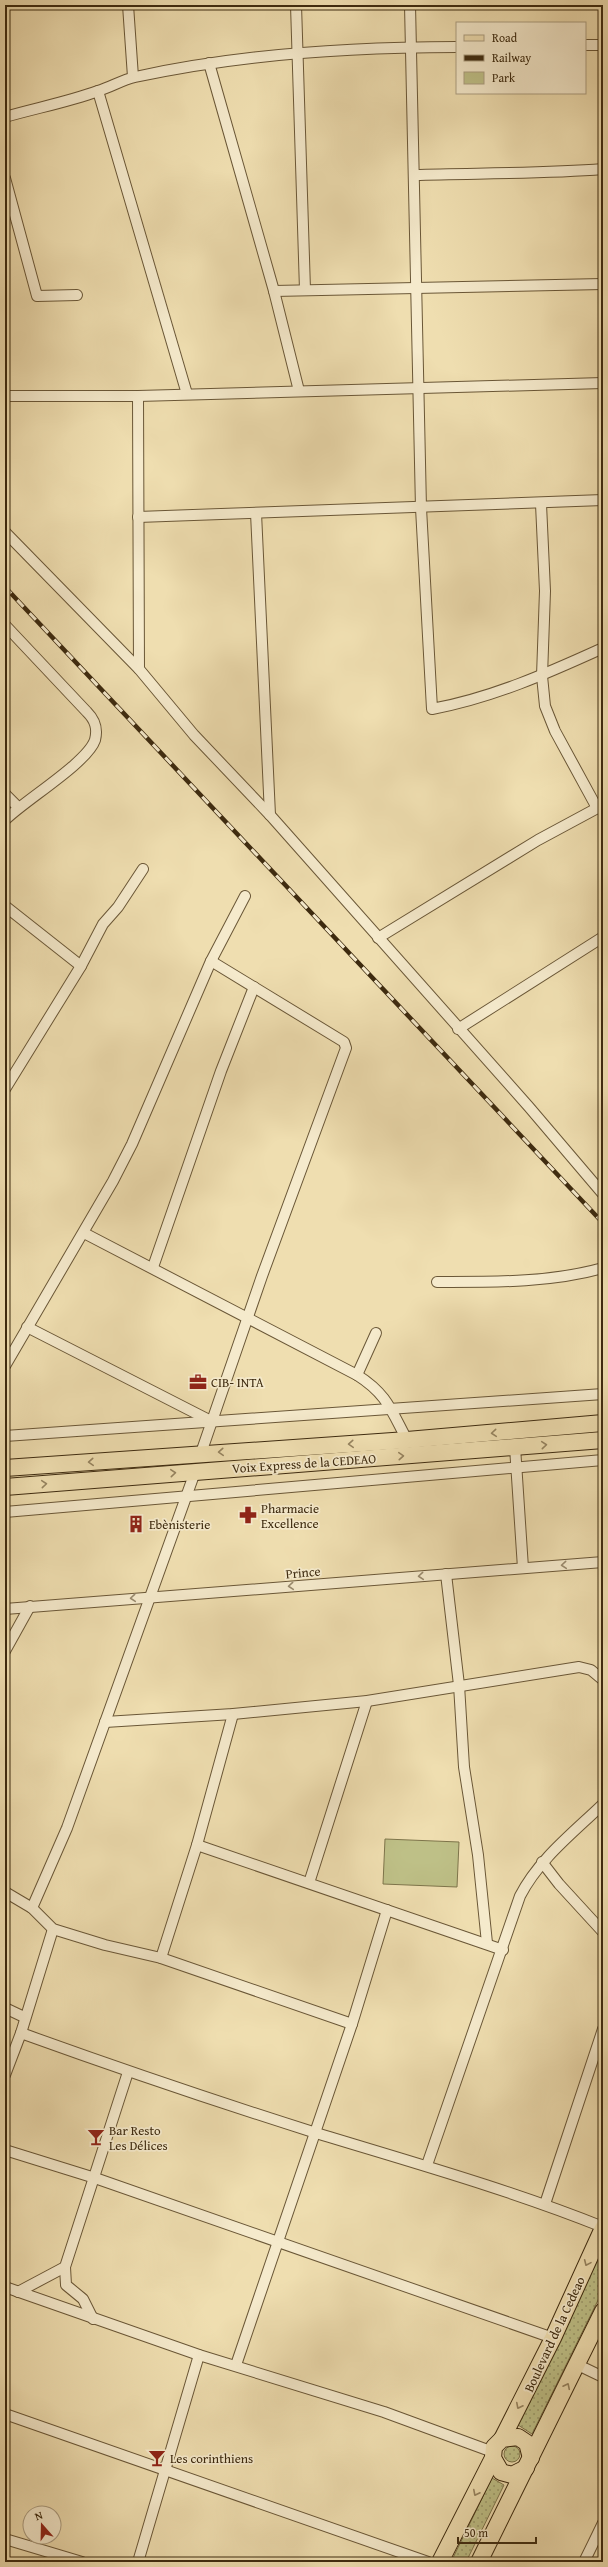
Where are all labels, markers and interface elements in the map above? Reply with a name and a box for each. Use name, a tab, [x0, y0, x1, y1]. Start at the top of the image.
legend	[456, 22, 586, 94]
text: Road	[492, 29, 518, 46]
text: Railway	[492, 49, 531, 66]
text: Park	[492, 69, 516, 86]
office icon: CIB- INTA	[188, 1372, 208, 1392]
place label: CIB- INTA	[211, 1373, 264, 1392]
one-way arrow	[491, 1429, 497, 1438]
one-way arrow	[348, 1439, 354, 1448]
one-way arrow	[541, 1440, 547, 1449]
one-way arrow	[218, 1448, 224, 1456]
street label: Voix Express de la CEDEAO	[231, 1449, 377, 1478]
one-way arrow	[398, 1451, 404, 1460]
one-way arrow	[88, 1457, 95, 1466]
one-way arrow	[170, 1469, 176, 1478]
one-way arrow	[41, 1479, 47, 1488]
place label: Pharmacie Excellence	[261, 1499, 319, 1533]
pharmacy icon: Pharmacie Excellence	[238, 1505, 258, 1525]
building icon: Ebènisterie	[126, 1514, 146, 1534]
place label: Ebènisterie	[149, 1515, 210, 1534]
one-way arrow	[561, 1560, 567, 1569]
street label: Prince	[285, 1562, 321, 1583]
one-way arrow	[418, 1571, 424, 1580]
one-way arrow	[288, 1582, 294, 1591]
one-way arrow	[130, 1593, 136, 1602]
place label: Bar Resto Les Délices	[109, 2121, 168, 2155]
bar icon: Bar Resto Les Délices	[86, 2127, 106, 2147]
one-way arrow	[584, 2259, 592, 2267]
street label: Boulevard de la Cedeao	[519, 2273, 590, 2395]
one-way arrow	[562, 2383, 570, 2390]
one-way arrow	[516, 2402, 524, 2409]
bar icon: Les corinthiens	[147, 2448, 167, 2468]
place label: Les corinthiens	[170, 2449, 253, 2468]
one-way arrow	[473, 2489, 480, 2496]
north arrow	[22, 2505, 62, 2545]
text: N	[32, 2507, 45, 2524]
scale bar	[458, 2519, 536, 2545]
text: 50 m	[464, 2524, 488, 2541]

